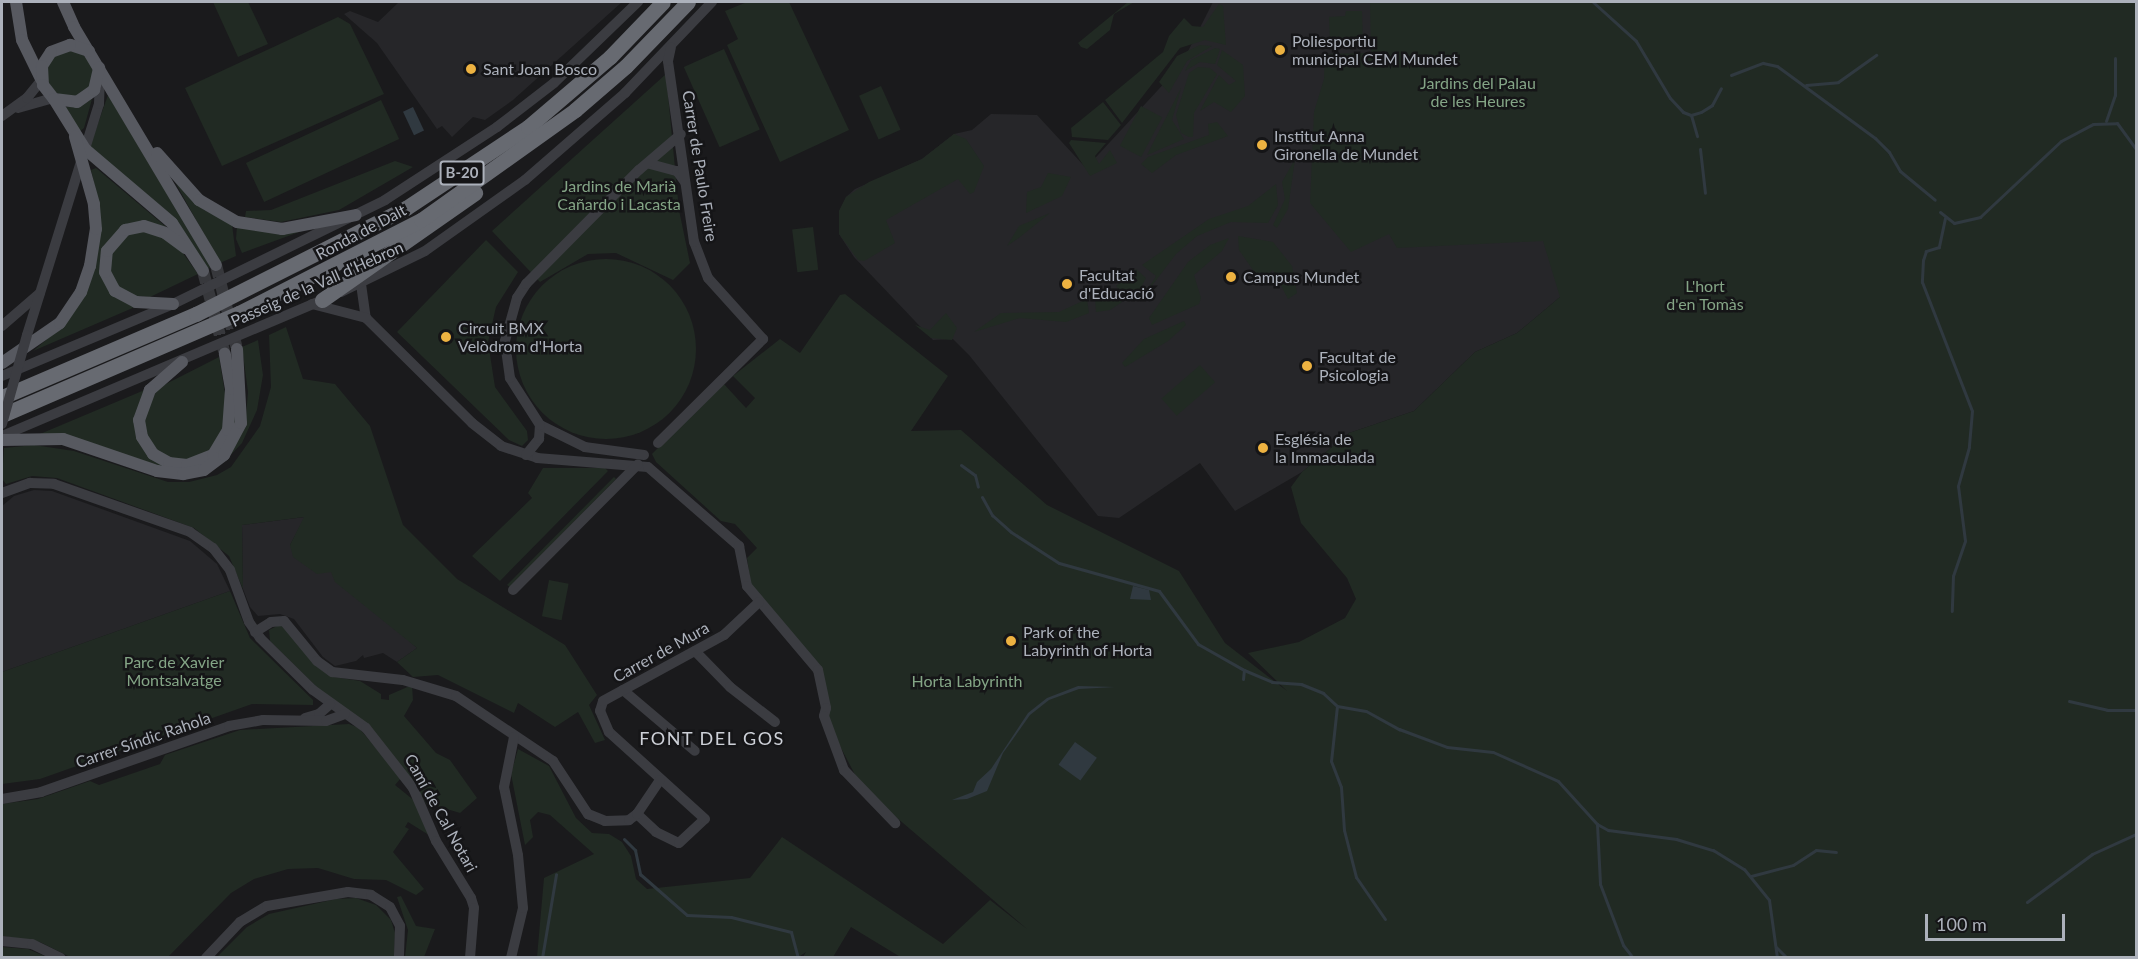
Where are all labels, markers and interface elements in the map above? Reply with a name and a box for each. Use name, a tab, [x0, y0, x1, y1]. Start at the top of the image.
place label: Poliesportiu municipal CEM Mundet	[1292, 31, 1458, 69]
marker: Poliesportiu municipal CEM Mundet	[1273, 43, 1287, 57]
place label: Sant Joan Bosco	[483, 59, 597, 79]
marker: Sant Joan Bosco	[464, 62, 478, 76]
park label: Jardins del Palau de les Heures	[1420, 73, 1536, 111]
street label: Carrer de Paulo Freire	[679, 89, 721, 243]
place label: Institut Anna Gironella de Mundet	[1274, 126, 1418, 164]
marker: Institut Anna Gironella de Mundet	[1255, 138, 1269, 152]
road number: B-20	[440, 161, 484, 185]
park label: Jardins de Marià Cañardo i Lacasta	[557, 176, 681, 214]
street label: Ronda de Dalt	[313, 200, 409, 264]
street label: Passeig de la Vall d'Hebron	[227, 237, 407, 331]
place label: Facultat d'Educació	[1079, 265, 1154, 303]
place label: Campus Mundet	[1243, 267, 1359, 287]
marker: Campus Mundet	[1224, 270, 1238, 284]
park label: L'hort d'en Tomàs	[1666, 276, 1744, 314]
marker: Facultat d'Educació	[1060, 277, 1074, 291]
place label: Circuit BMX Velòdrom d'Horta	[458, 318, 582, 356]
marker: Circuit BMX Velòdrom d'Horta	[439, 330, 453, 344]
place label: Facultat de Psicologia	[1319, 347, 1396, 385]
marker: Facultat de Psicologia	[1300, 359, 1314, 373]
place label: Església de la Immaculada	[1275, 429, 1375, 467]
marker: Església de la Immaculada	[1256, 441, 1270, 455]
street label: Carrer de Mura	[610, 618, 712, 686]
place label: Park of the Labyrinth of Horta	[1023, 622, 1153, 660]
marker: Park of the Labyrinth of Horta	[1004, 634, 1018, 648]
park label: Parc de Xavier Montsalvatge	[124, 652, 224, 690]
park label: Horta Labyrinth	[912, 671, 1022, 691]
street label: Carrer Síndic Rahola	[73, 708, 213, 772]
district label: FONT DEL GOS	[639, 727, 785, 749]
street label: Camí de Cal Notari	[401, 751, 481, 875]
scale bar	[1928, 902, 2068, 940]
text: 100 m	[1936, 913, 1987, 935]

